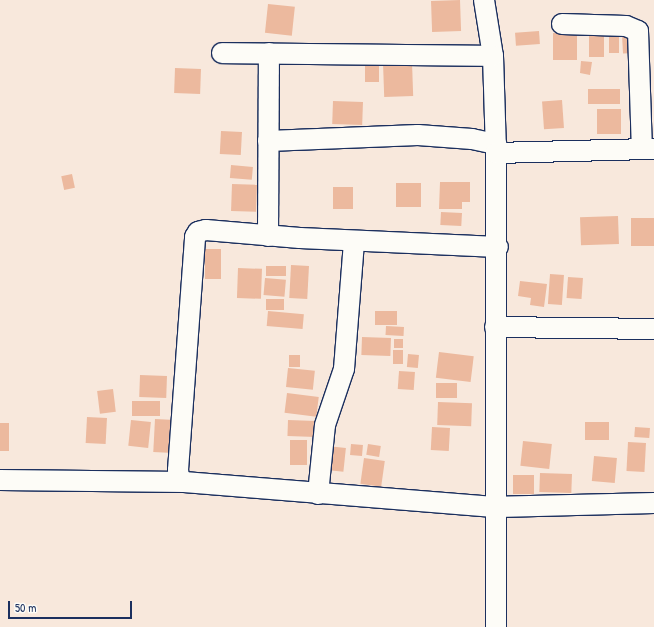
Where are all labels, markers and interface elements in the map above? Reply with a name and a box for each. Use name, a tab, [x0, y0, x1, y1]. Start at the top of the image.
scale bar	[10, 593, 134, 619]
text: 50 m	[15, 599, 36, 616]

